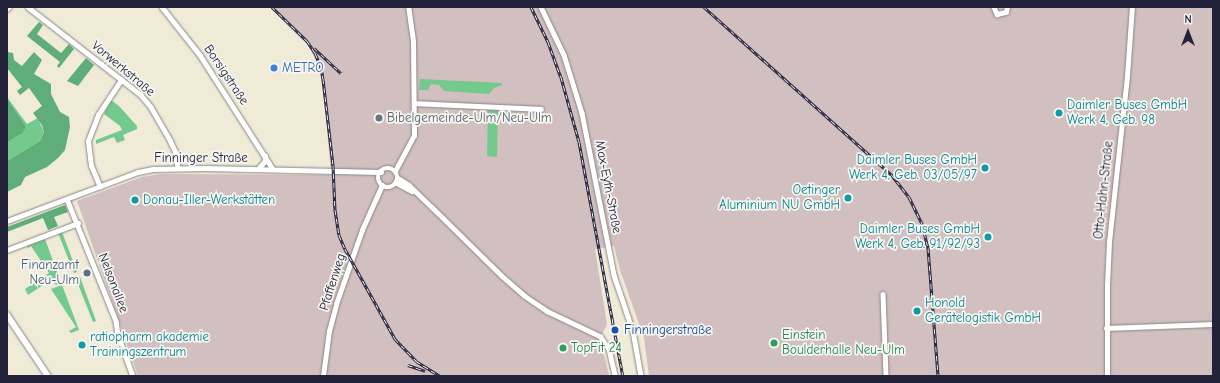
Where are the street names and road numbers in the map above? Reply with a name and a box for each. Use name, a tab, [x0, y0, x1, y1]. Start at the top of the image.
street label: Vorwerkstraße	[88, 38, 158, 100]
street label: Borsigstraße	[200, 42, 252, 108]
street label: Max-Eyth-Straße	[591, 139, 625, 235]
street label: Otto-Hahn-Straße	[1091, 140, 1117, 240]
street label: Finninger Straße	[154, 150, 248, 166]
street label: Nelsonallee	[94, 251, 132, 315]
street label: Pfaffenweg	[316, 252, 350, 312]

